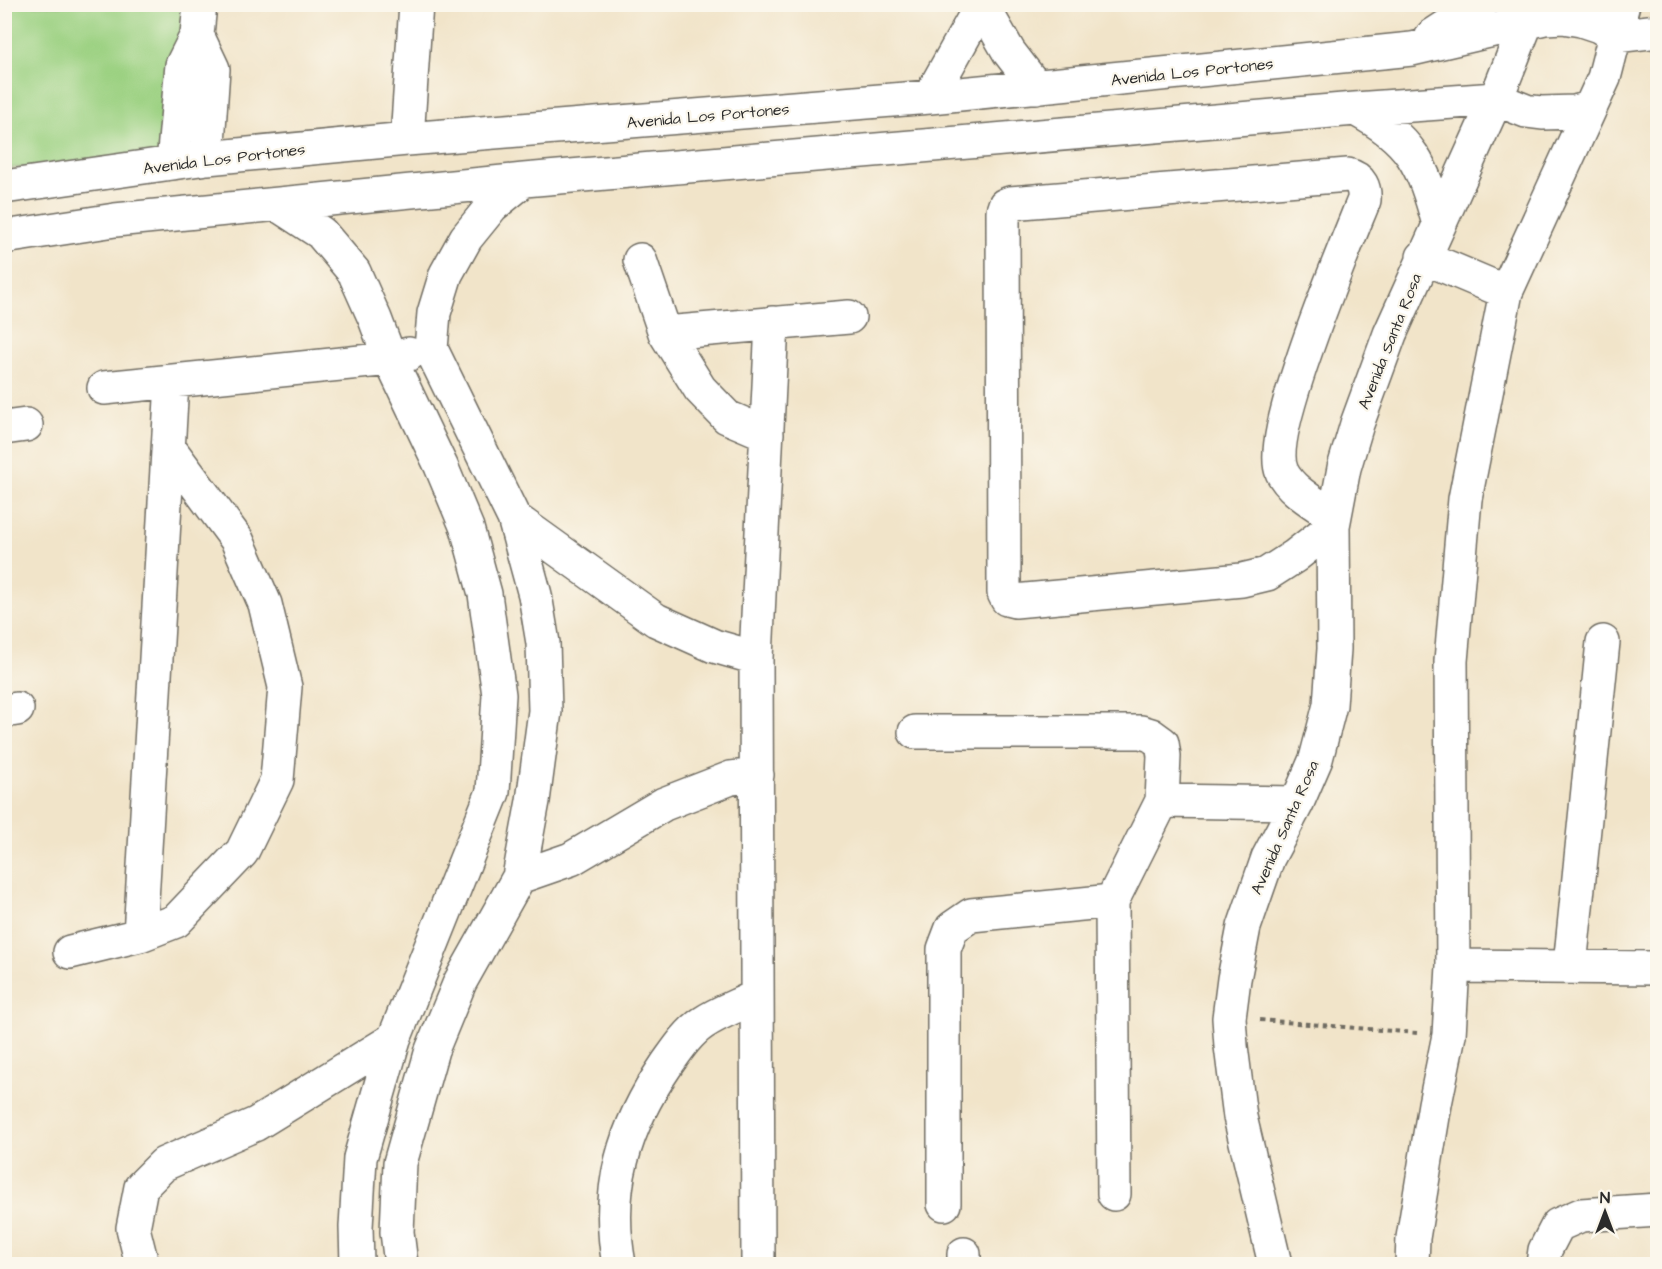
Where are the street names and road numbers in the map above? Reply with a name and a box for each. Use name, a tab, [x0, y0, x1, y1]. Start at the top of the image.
street label: Avenida Los Portones	[1110, 53, 1274, 91]
street label: Avenida Los Portones	[626, 98, 790, 134]
street label: Avenida Los Portones	[142, 138, 306, 180]
street label: Avenida Santa Rosa	[1353, 270, 1427, 412]
street label: Avenida Santa Rosa	[1246, 757, 1324, 898]

